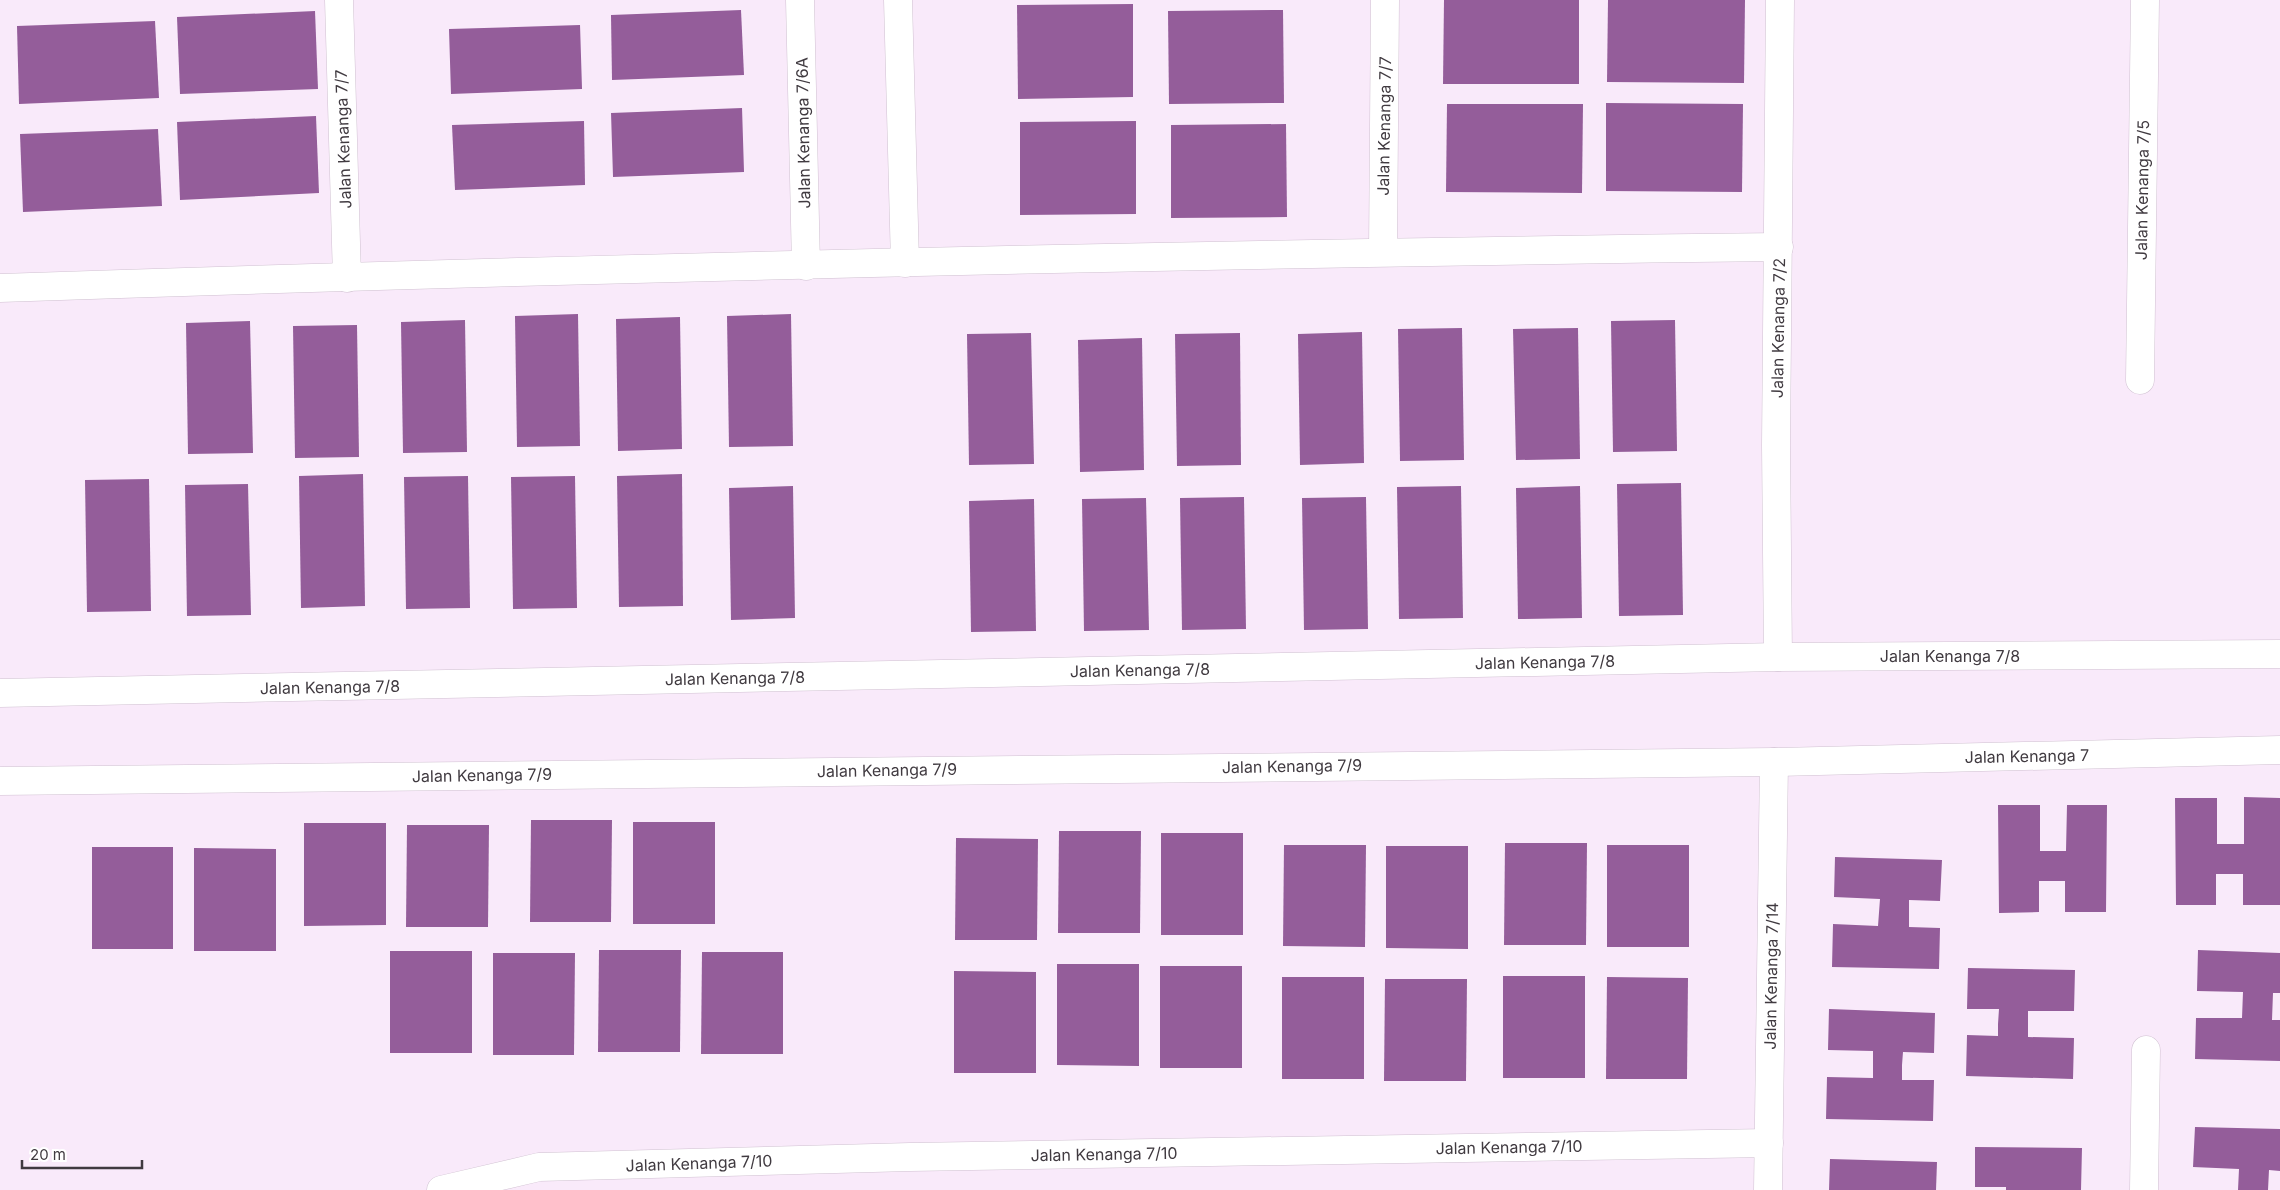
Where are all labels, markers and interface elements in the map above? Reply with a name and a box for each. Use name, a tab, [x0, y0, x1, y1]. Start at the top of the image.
street label: Jalan Kenanga 7/7	[1373, 56, 1395, 196]
street label: Jalan Kenanga 7/6A	[792, 57, 814, 209]
street label: Jalan Kenanga 7/7	[331, 69, 355, 209]
street label: Jalan Kenanga 7/5	[2131, 120, 2153, 260]
street label: Jalan Kenanga 7/2	[1767, 258, 1789, 398]
street label: Jalan Kenanga 7/8	[1880, 646, 2020, 666]
street label: Jalan Kenanga 7/8	[1475, 651, 1615, 673]
street label: Jalan Kenanga 7/8	[1070, 659, 1210, 681]
street label: Jalan Kenanga 7/8	[665, 667, 805, 689]
street label: Jalan Kenanga 7/8	[260, 676, 400, 698]
street label: Jalan Kenanga 7	[1965, 745, 2089, 767]
street label: Jalan Kenanga 7/9	[1222, 755, 1362, 777]
street label: Jalan Kenanga 7/9	[817, 759, 957, 781]
street label: Jalan Kenanga 7/9	[412, 764, 552, 786]
street label: Jalan Kenanga 7/14	[1760, 902, 1782, 1050]
street label: Jalan Kenanga 7/10	[1435, 1136, 1583, 1158]
scale bar	[22, 1138, 142, 1170]
street label: Jalan Kenanga 7/10	[1030, 1143, 1178, 1165]
text: 20 m	[30, 1145, 66, 1164]
street label: Jalan Kenanga 7/10	[625, 1150, 773, 1176]

